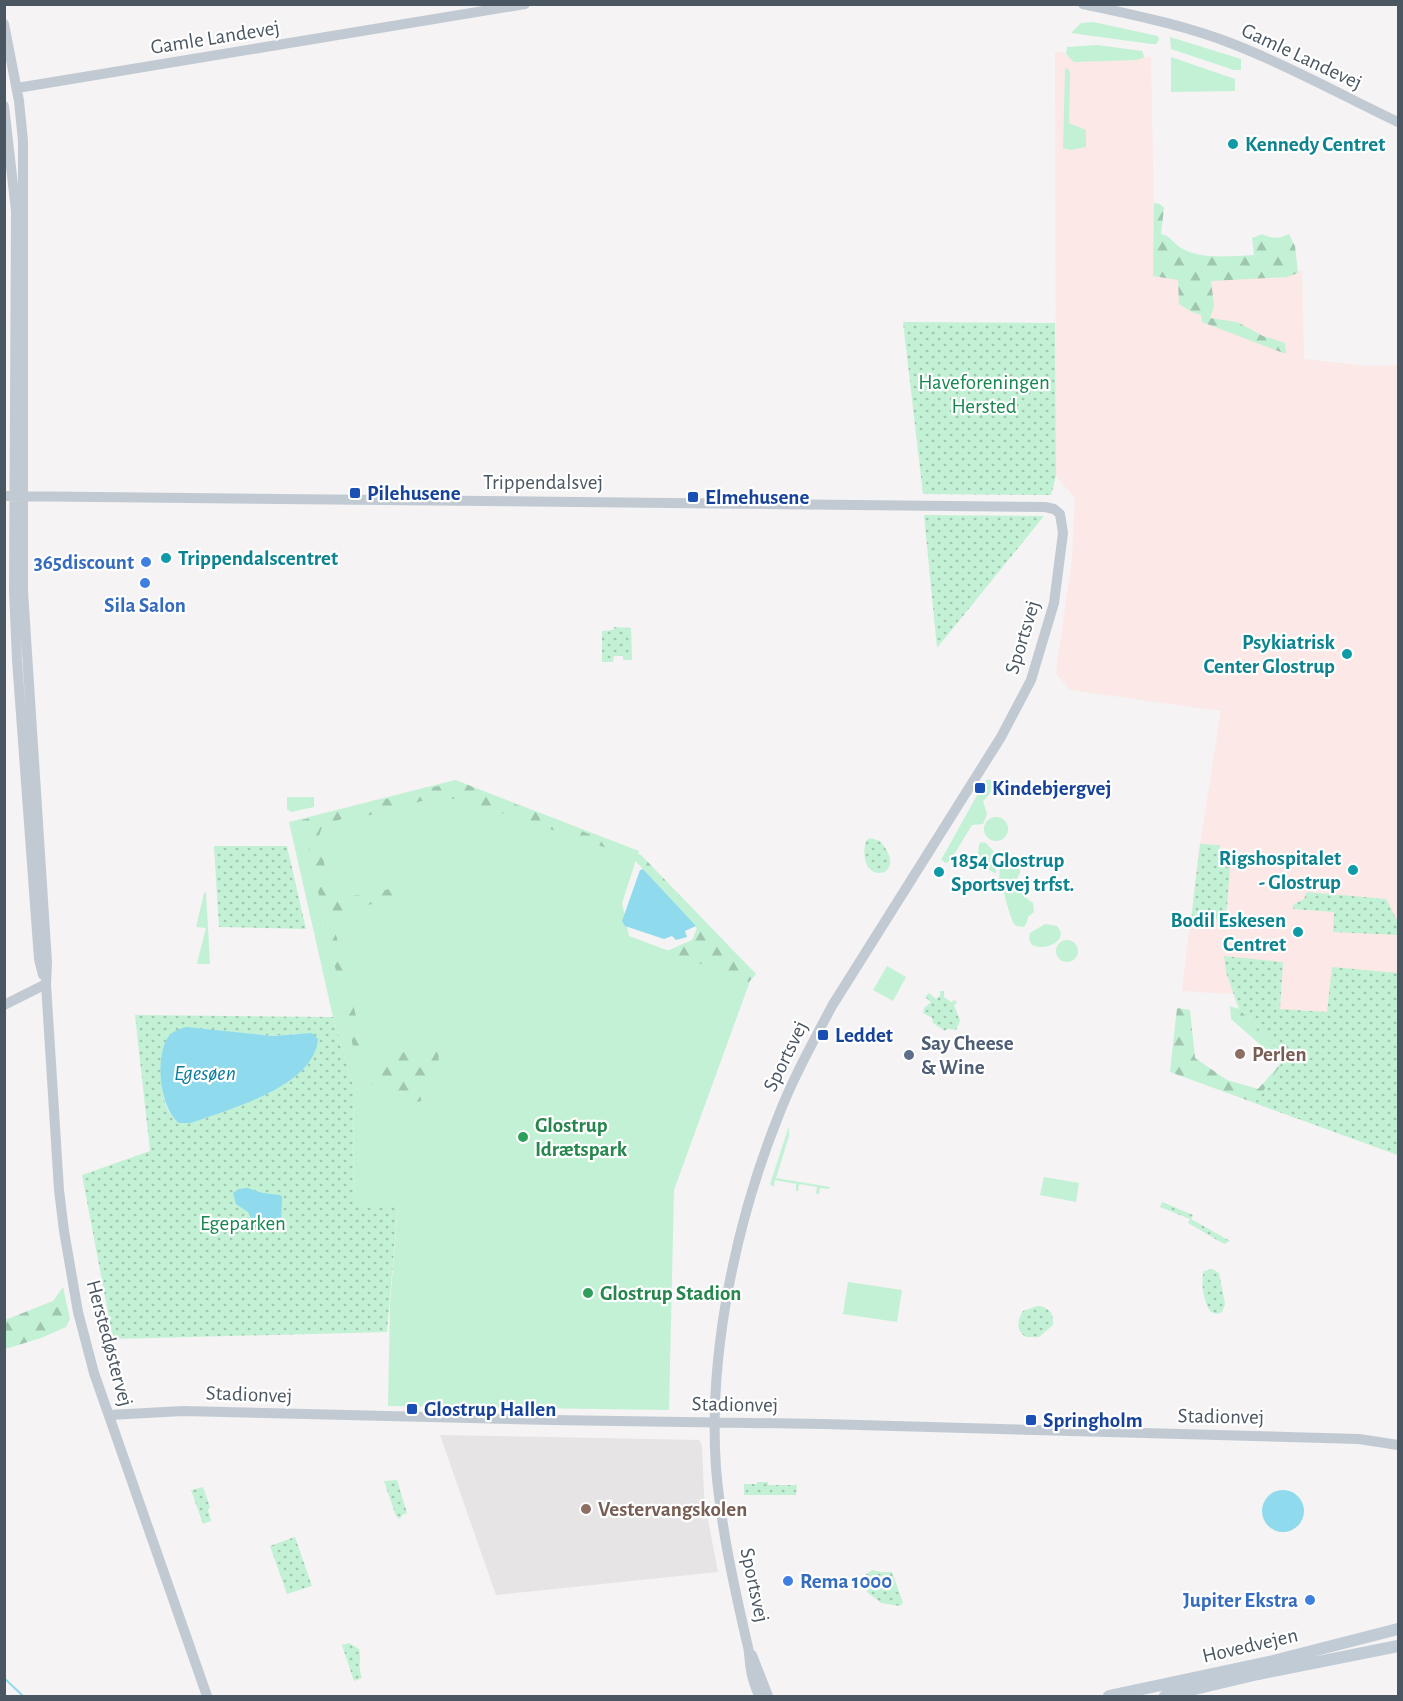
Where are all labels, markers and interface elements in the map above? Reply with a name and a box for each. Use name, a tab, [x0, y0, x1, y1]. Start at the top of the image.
street label: Gamle Landevej	[149, 17, 281, 58]
street label: Gamle Landevej	[1238, 19, 1365, 94]
place label: Kennedy Centret	[1245, 134, 1385, 155]
marker: Kennedy Centret	[1226, 137, 1240, 151]
park label: Haveforeningen Hersted	[918, 372, 1050, 417]
street label: Trippendalsvej	[483, 472, 603, 493]
place label: Pilehusene	[367, 483, 461, 504]
marker: Pilehusene	[348, 486, 362, 500]
place label: Elmehusene	[705, 487, 809, 508]
marker: Elmehusene	[686, 490, 700, 504]
place label: Trippendalscentret	[178, 548, 338, 569]
marker: Trippendalscentret	[159, 551, 173, 565]
place label: 365discount	[34, 552, 134, 573]
marker: 365discount	[139, 555, 153, 569]
marker: Sila Salon	[138, 576, 152, 590]
place label: Sila Salon	[104, 595, 186, 616]
street label: Sportsvej	[1001, 598, 1044, 676]
place label: Psykiatrisk Center Glostrup	[1203, 632, 1336, 677]
marker: Psykiatrisk Center Glostrup	[1340, 647, 1354, 661]
place label: Kindebjergvej	[992, 778, 1112, 799]
marker: Kindebjergvej	[973, 781, 987, 795]
place label: Rigshospitalet - Glostrup	[1219, 848, 1341, 893]
place label: 1854 Glostrup Sportsvej trfst.	[951, 850, 1074, 895]
marker: Rigshospitalet - Glostrup	[1346, 863, 1360, 877]
marker: 1854 Glostrup Sportsvej trfst.	[932, 865, 946, 879]
place label: Bodil Eskesen Centret	[1171, 910, 1286, 955]
marker: Bodil Eskesen Centret	[1291, 925, 1305, 939]
street label: Sportsvej	[759, 1018, 812, 1095]
place label: Leddet	[835, 1025, 893, 1046]
marker: Leddet	[816, 1028, 830, 1042]
place label: Say Cheese & Wine	[921, 1033, 1014, 1078]
place label: Perlen	[1252, 1044, 1307, 1065]
marker: Perlen	[1233, 1047, 1247, 1061]
marker: Say Cheese & Wine	[902, 1048, 916, 1062]
water label: Egesøen	[174, 1062, 236, 1084]
place label: Glostrup Idrætspark	[535, 1115, 628, 1160]
marker: Glostrup Idrætspark	[516, 1130, 530, 1144]
park label: Egeparken	[200, 1213, 286, 1234]
street label: Herstedøstervej	[83, 1278, 137, 1409]
place label: Glostrup Stadion	[600, 1283, 741, 1304]
marker: Glostrup Stadion	[581, 1286, 595, 1300]
street label: Stadionvej	[205, 1382, 293, 1407]
street label: Stadionvej	[692, 1393, 778, 1416]
place label: Glostrup Hallen	[424, 1399, 556, 1420]
marker: Glostrup Hallen	[405, 1402, 419, 1416]
street label: Stadionvej	[1178, 1405, 1264, 1428]
place label: Springholm	[1043, 1410, 1143, 1431]
marker: Springholm	[1024, 1413, 1038, 1427]
place label: Vestervangskolen	[598, 1499, 747, 1520]
marker: Vestervangskolen	[579, 1502, 593, 1516]
street label: Sportsvej	[736, 1546, 773, 1624]
place label: Rema 1000	[800, 1571, 892, 1592]
marker: Rema 1000	[781, 1574, 795, 1588]
place label: Jupiter Ekstra	[1183, 1590, 1298, 1611]
marker: Jupiter Ekstra	[1303, 1593, 1317, 1607]
street label: Hovedvejen	[1200, 1624, 1300, 1667]

